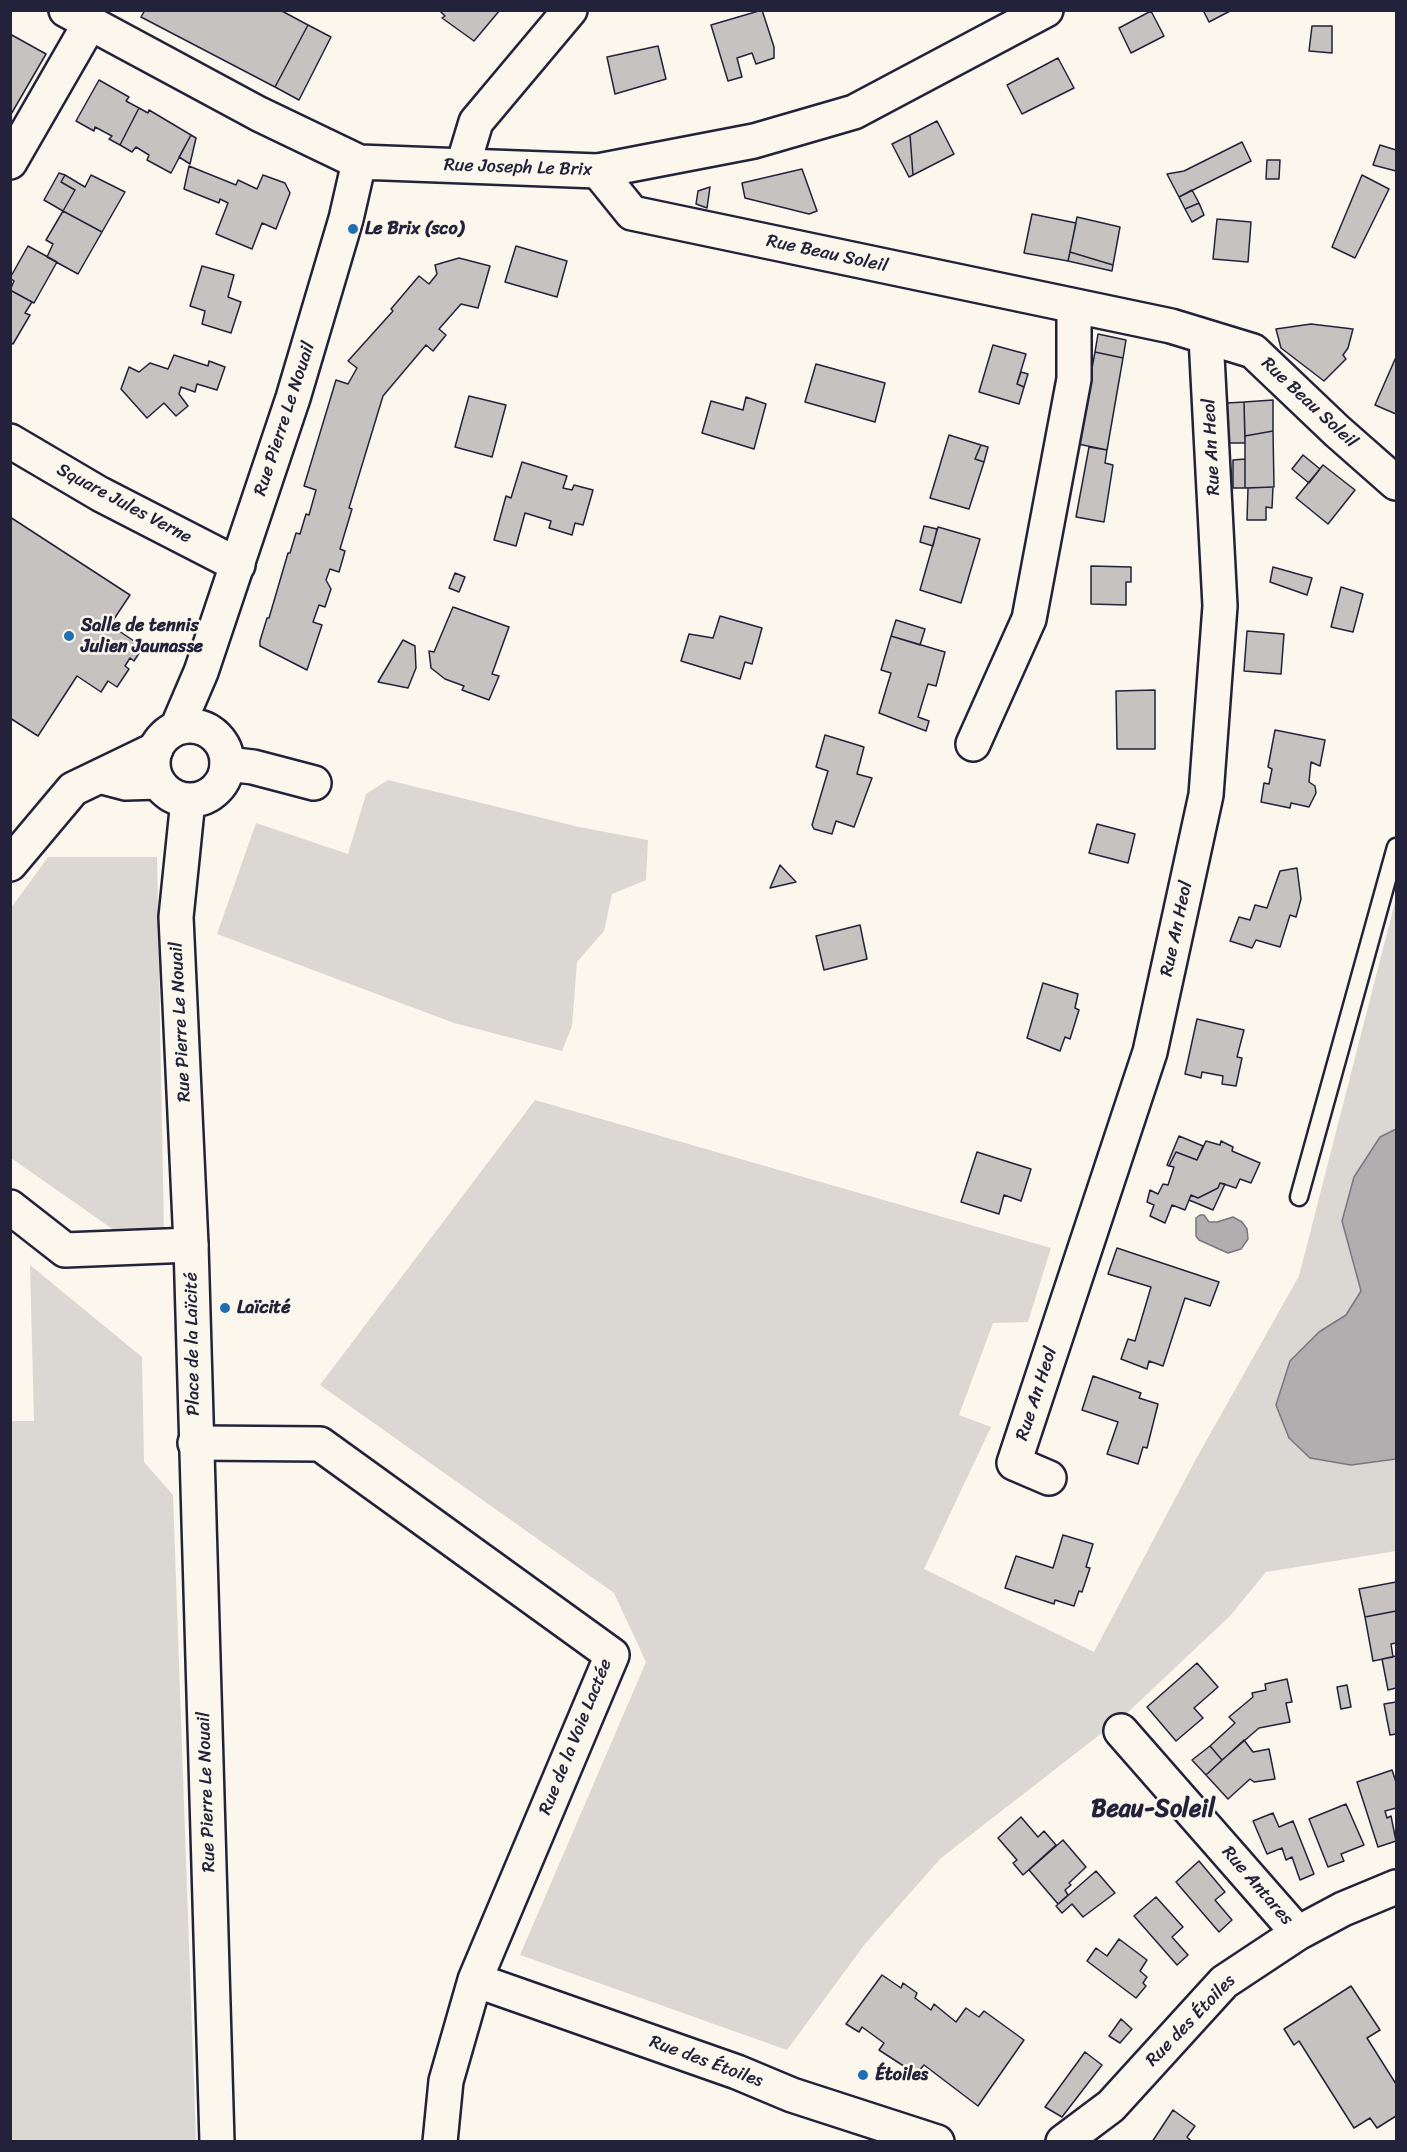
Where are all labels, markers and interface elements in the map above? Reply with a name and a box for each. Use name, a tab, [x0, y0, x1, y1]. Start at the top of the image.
street label: Rue Joseph Le Brix	[443, 155, 593, 181]
place label: Le Brix (sco)	[365, 218, 464, 240]
marker: Le Brix (sco)	[346, 222, 360, 236]
street label: Rue Beau Soleil	[764, 231, 890, 277]
street label: Rue Pierre Le Nouail	[250, 339, 320, 499]
street label: Rue Beau Soleil	[1257, 353, 1361, 453]
street label: Rue An Heol	[1199, 398, 1225, 496]
street label: Square Jules Verne	[53, 459, 195, 549]
place label: Salle de tennis Julien Jaunasse	[81, 615, 203, 658]
marker: Salle de tennis Julien Jaunasse	[62, 629, 76, 643]
street label: Rue An Heol	[1156, 879, 1198, 979]
street label: Rue Pierre Le Nouail	[166, 941, 196, 1103]
street label: Place de la Laïcité	[181, 1272, 205, 1416]
place label: Laïcité	[237, 1297, 290, 1319]
marker: Laïcité	[218, 1301, 232, 1315]
street label: Rue An Heol	[1012, 1345, 1062, 1443]
street label: Rue de la Voie Lactée	[535, 1656, 617, 1818]
street label: Rue Pierre Le Nouail	[193, 1711, 221, 1873]
district label: Beau-Soleil	[1091, 1796, 1215, 1824]
street label: Rue Antares	[1217, 1842, 1297, 1930]
street label: Rue des Étoiles	[1142, 1971, 1240, 2071]
street label: Rue des Étoiles	[646, 2031, 766, 2093]
place label: Étoiles	[875, 2064, 928, 2086]
marker: Étoiles	[856, 2068, 870, 2082]

